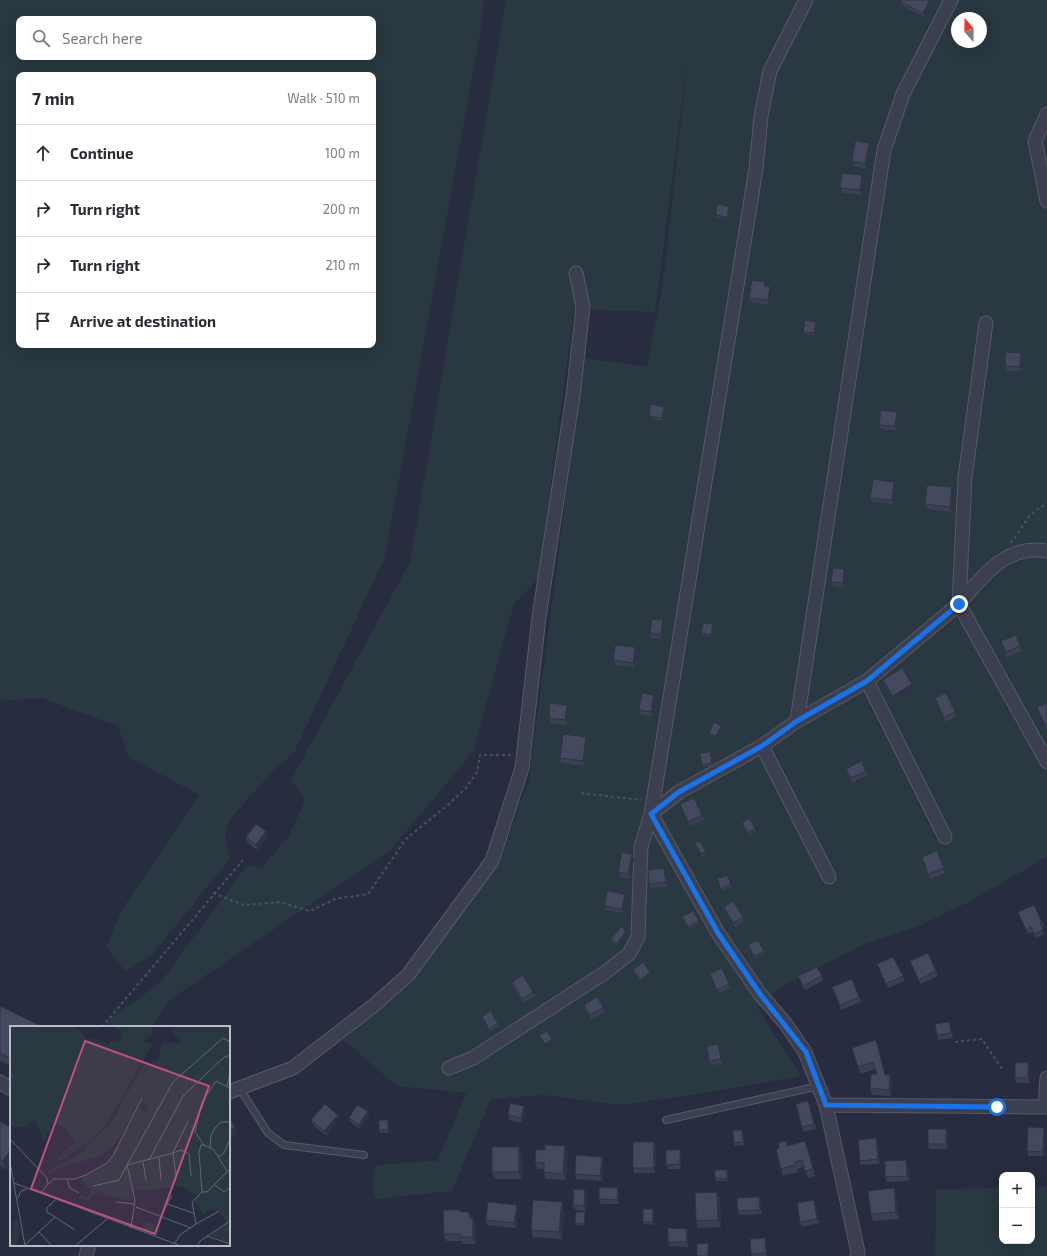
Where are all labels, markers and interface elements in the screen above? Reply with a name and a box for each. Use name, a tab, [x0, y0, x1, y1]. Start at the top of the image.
north arrow	[951, 12, 987, 48]
search box	[16, 16, 376, 60]
icon: search	[30, 27, 52, 49]
text: Search here	[62, 29, 143, 47]
text: 7 min	[32, 88, 75, 108]
text: Walk · 510 m	[287, 90, 360, 106]
icon: ahead	[32, 142, 54, 164]
text: Continue	[70, 144, 133, 162]
text: 100 m	[325, 145, 360, 161]
icon: right	[32, 198, 54, 220]
text: Turn right	[70, 200, 140, 218]
text: 200 m	[323, 201, 360, 217]
icon: right	[32, 254, 54, 276]
text: Turn right	[70, 256, 140, 274]
text: 210 m	[325, 257, 360, 273]
icon: arrive	[32, 310, 54, 332]
text: Arrive at destination	[70, 312, 216, 330]
route end	[950, 595, 968, 613]
inset map	[10, 1026, 230, 1246]
route start	[988, 1098, 1006, 1116]
map controls	[999, 1172, 1035, 1244]
button: +	[999, 1172, 1035, 1208]
button: −	[999, 1208, 1035, 1244]

